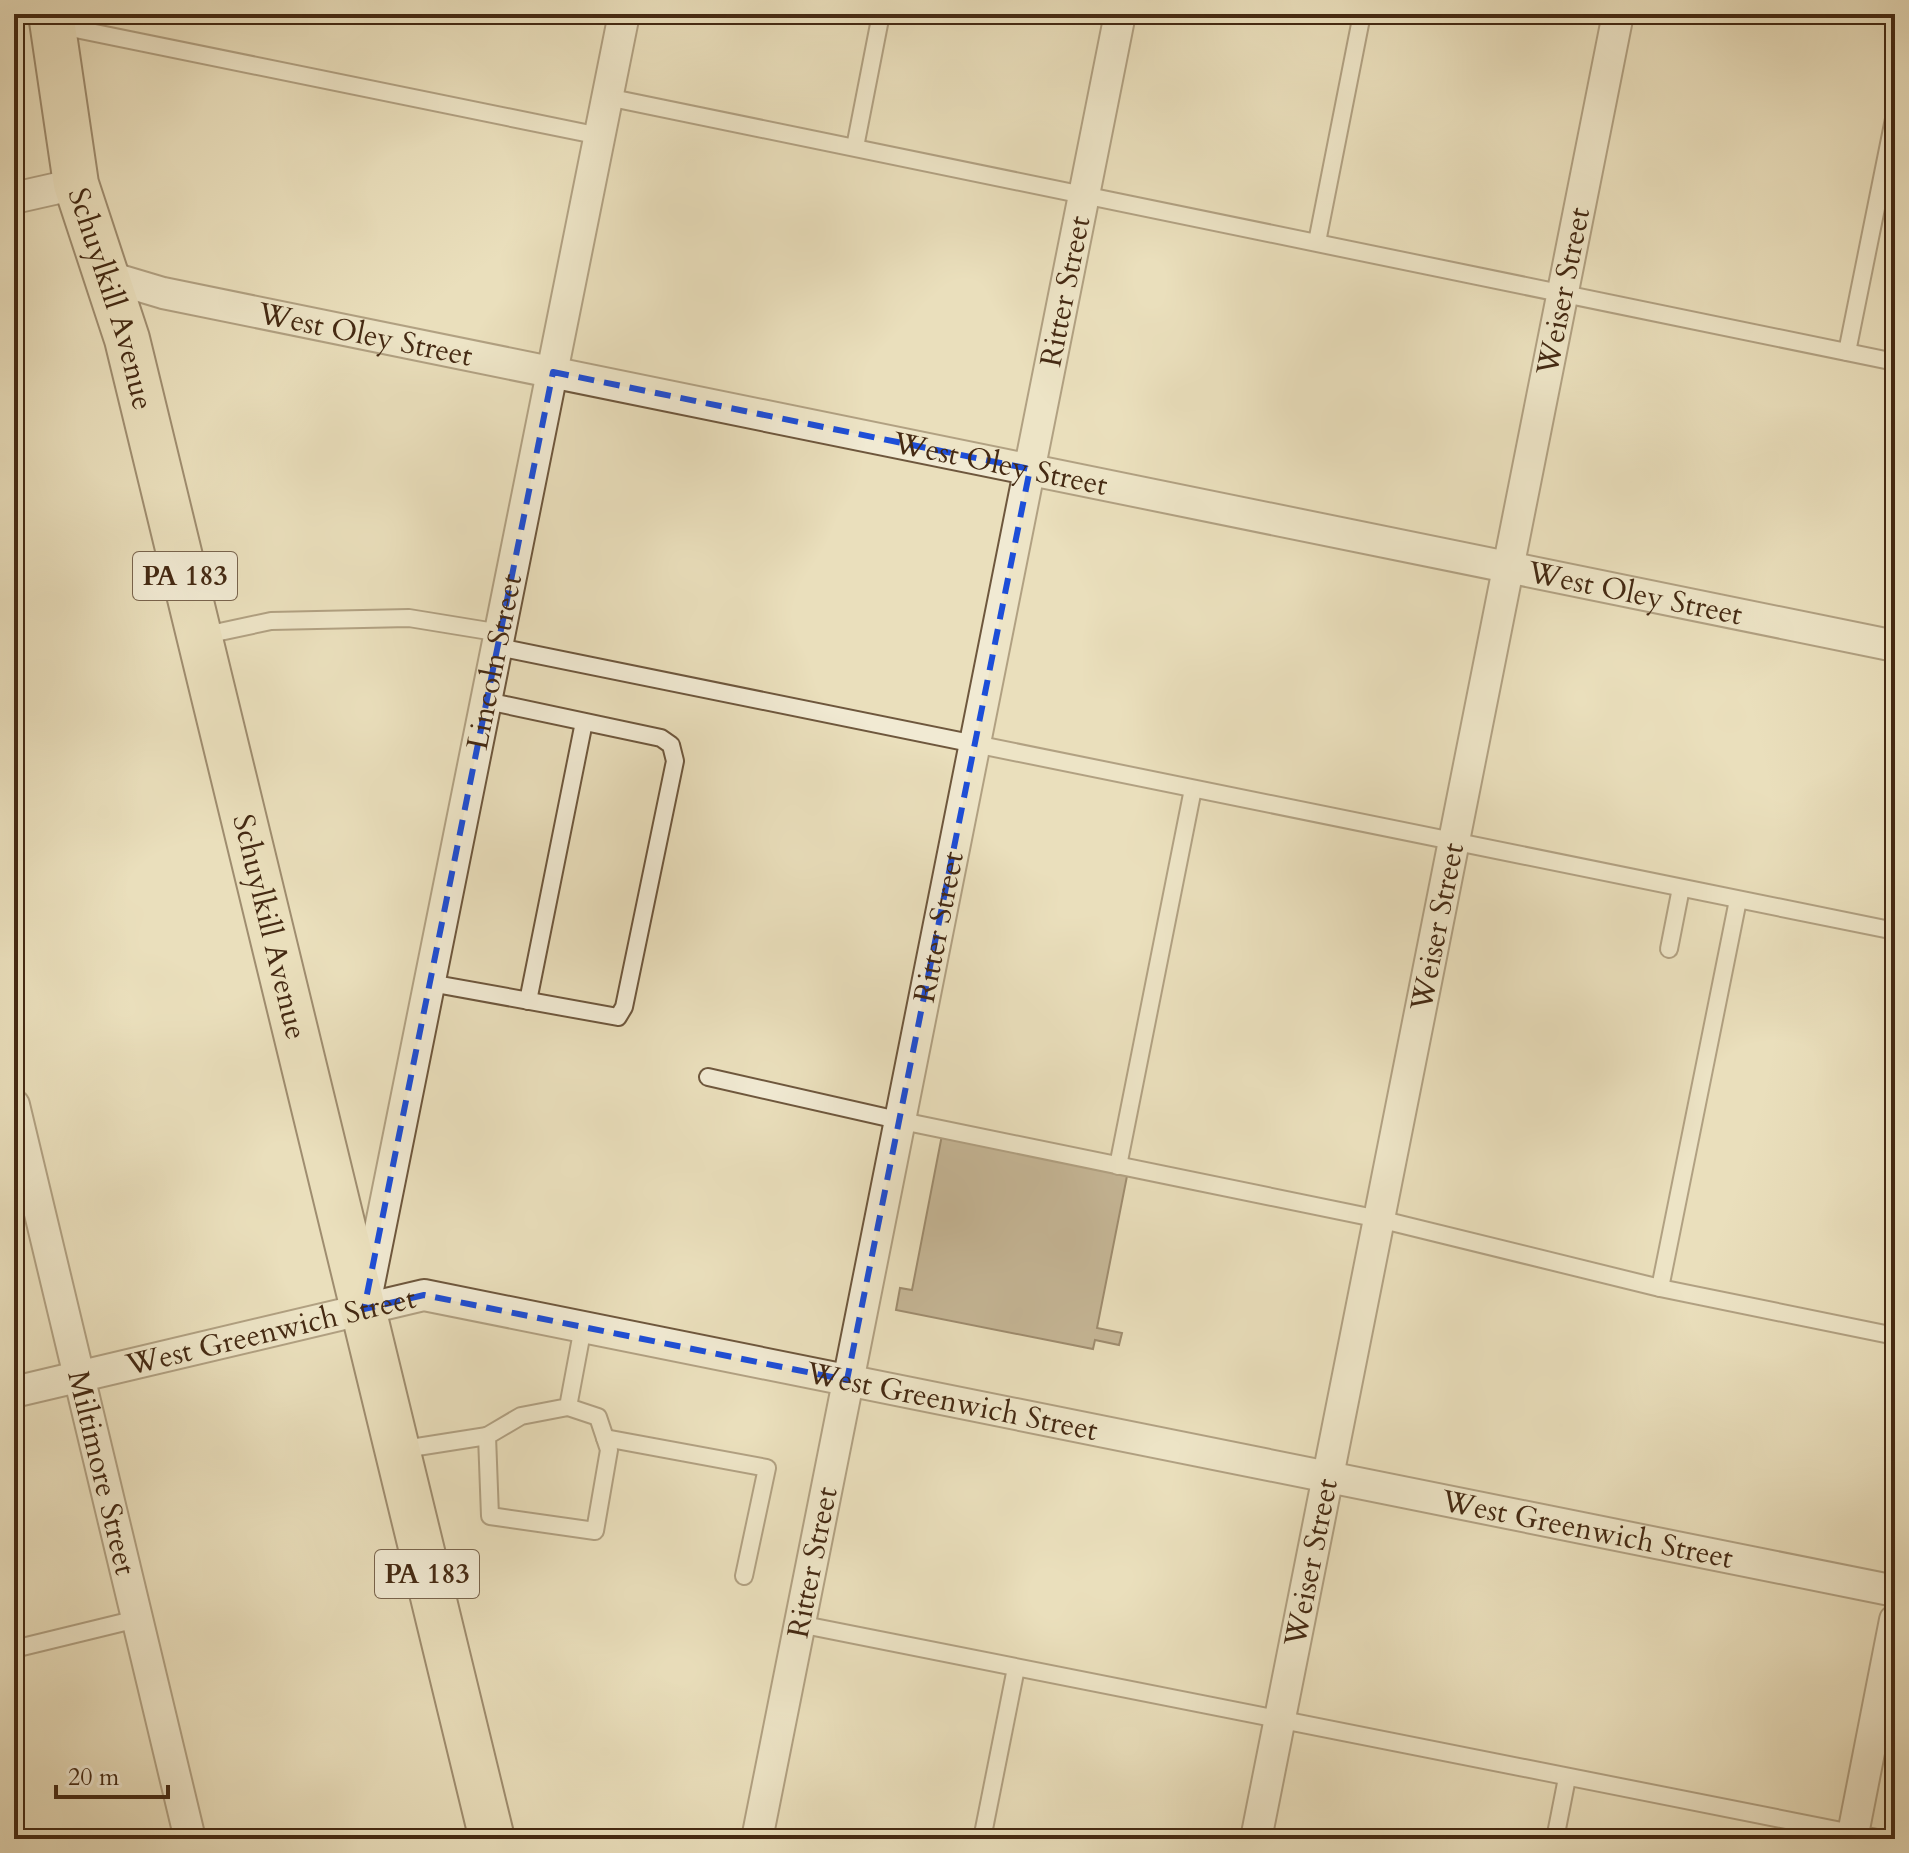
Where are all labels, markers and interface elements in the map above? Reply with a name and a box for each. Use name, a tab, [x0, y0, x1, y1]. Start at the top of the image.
street label: Schuylkill Avenue	[58, 182, 164, 414]
street label: Weiser Street	[1526, 203, 1600, 380]
street label: Ritter Street	[1030, 212, 1100, 370]
street label: West Oley Street	[254, 292, 477, 376]
street label: West Oley Street	[889, 422, 1112, 506]
street label: West Oley Street	[1524, 551, 1747, 635]
road number: PA 183	[133, 552, 237, 600]
street label: Lincoln Street	[456, 570, 532, 753]
street label: Schuylkill Avenue	[223, 810, 317, 1044]
street label: Weiser Street	[1400, 839, 1474, 1015]
street label: Ritter Street	[903, 847, 974, 1006]
street label: West Greenwich Street	[121, 1277, 420, 1386]
street label: West Greenwich Street	[802, 1352, 1102, 1451]
street label: Miltimore Street	[58, 1366, 147, 1579]
street label: Weiser Street	[1274, 1474, 1348, 1651]
street label: West Greenwich Street	[1437, 1480, 1737, 1579]
street label: Ritter Street	[777, 1483, 847, 1641]
road number: PA 183	[375, 1550, 479, 1598]
scale bar	[56, 1749, 168, 1799]
text: 20 m	[68, 1761, 120, 1794]

